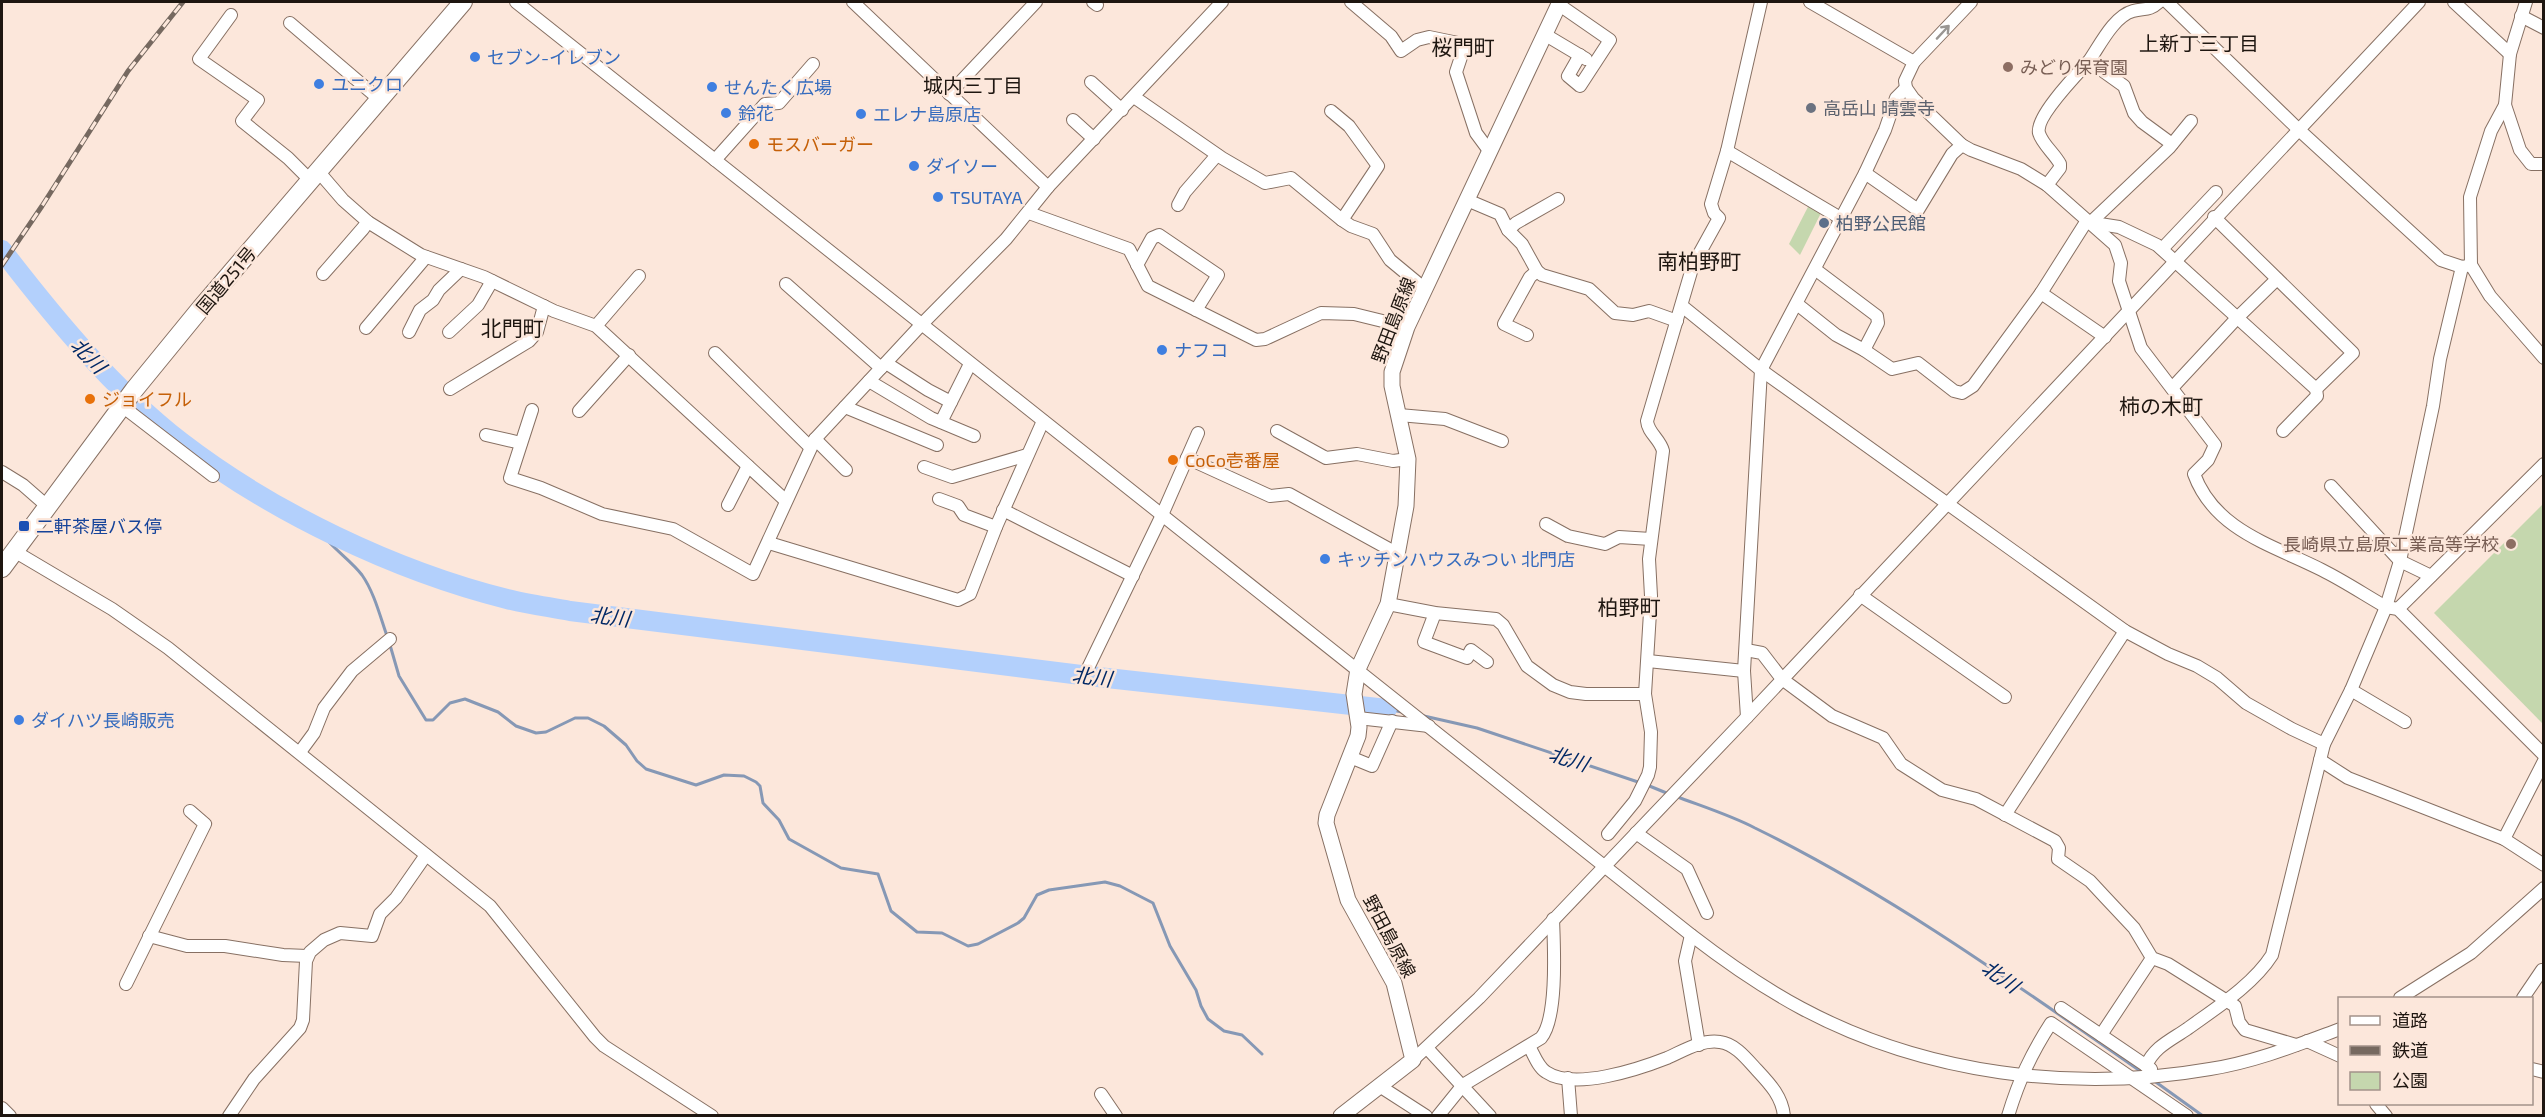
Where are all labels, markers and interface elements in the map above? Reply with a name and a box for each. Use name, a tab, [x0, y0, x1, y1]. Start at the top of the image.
one-way arrow	[1936, 25, 1950, 40]
district label: 上新丁三丁目	[2139, 31, 2259, 55]
district label: 桜門町	[1432, 34, 1495, 59]
place label: セブン-イレブン	[487, 46, 621, 68]
marker: セブン-イレブン	[468, 50, 482, 64]
place label: みどり保育園	[2020, 56, 2128, 78]
marker: みどり保育園	[2001, 60, 2015, 74]
place label: ユニクロ	[331, 73, 403, 95]
district label: 城内三丁目	[923, 73, 1023, 97]
place label: せんたく広場	[724, 76, 832, 98]
marker: ユニクロ	[312, 77, 326, 91]
marker: せんたく広場	[705, 80, 719, 94]
place label: 高岳山 晴雲寺	[1823, 97, 1935, 119]
marker: 高岳山 晴雲寺	[1804, 101, 1818, 115]
place label: 鈴花	[738, 102, 774, 124]
place label: エレナ島原店	[873, 103, 981, 125]
marker: 鈴花	[719, 106, 733, 120]
marker: エレナ島原店	[854, 107, 868, 121]
place label: モスバーガー	[766, 133, 874, 155]
marker: モスバーガー	[747, 137, 761, 151]
place label: ダイソー	[926, 155, 998, 177]
marker: ダイソー	[907, 159, 921, 173]
place label: TSUTAYA	[950, 186, 1023, 208]
marker: TSUTAYA	[931, 190, 945, 204]
place label: 柏野公民館	[1836, 212, 1926, 234]
marker: 柏野公民館	[1817, 216, 1831, 230]
street label: 国道251号	[192, 242, 260, 318]
district label: 南柏野町	[1657, 248, 1741, 273]
street label: 野田島原線	[1367, 274, 1419, 366]
district label: 北門町	[481, 315, 544, 340]
water label: 北川	[66, 332, 113, 379]
place label: ナフコ	[1174, 339, 1228, 361]
marker: ナフコ	[1155, 343, 1169, 357]
place label: ジョイフル	[102, 388, 192, 410]
marker: ジョイフル	[83, 392, 97, 406]
district label: 柿の木町	[2119, 393, 2203, 418]
place label: CoCo壱番屋	[1185, 449, 1280, 471]
marker: CoCo壱番屋	[1166, 453, 1180, 467]
place label: 二軒茶屋バス停	[36, 515, 162, 537]
marker: 二軒茶屋バス停	[17, 519, 31, 533]
place label: 長崎県立島原工業高等学校	[2283, 533, 2499, 555]
marker: 長崎県立島原工業高等学校	[2504, 537, 2518, 551]
place label: キッチンハウスみつい 北門店	[1337, 548, 1575, 570]
marker: キッチンハウスみつい 北門店	[1318, 552, 1332, 566]
district label: 柏野町	[1598, 594, 1661, 619]
water label: 北川	[589, 602, 633, 631]
water label: 北川	[1071, 662, 1115, 691]
place label: ダイハツ長崎販売	[31, 709, 175, 731]
marker: ダイハツ長崎販売	[12, 713, 26, 727]
water label: 北川	[1546, 740, 1594, 776]
street label: 野田島原線	[1359, 891, 1421, 981]
water label: 北川	[1978, 955, 2026, 998]
legend	[2338, 997, 2533, 1105]
text: 道路	[2392, 1009, 2428, 1031]
text: 鉄道	[2392, 1039, 2428, 1061]
text: 公園	[2392, 1069, 2428, 1091]

